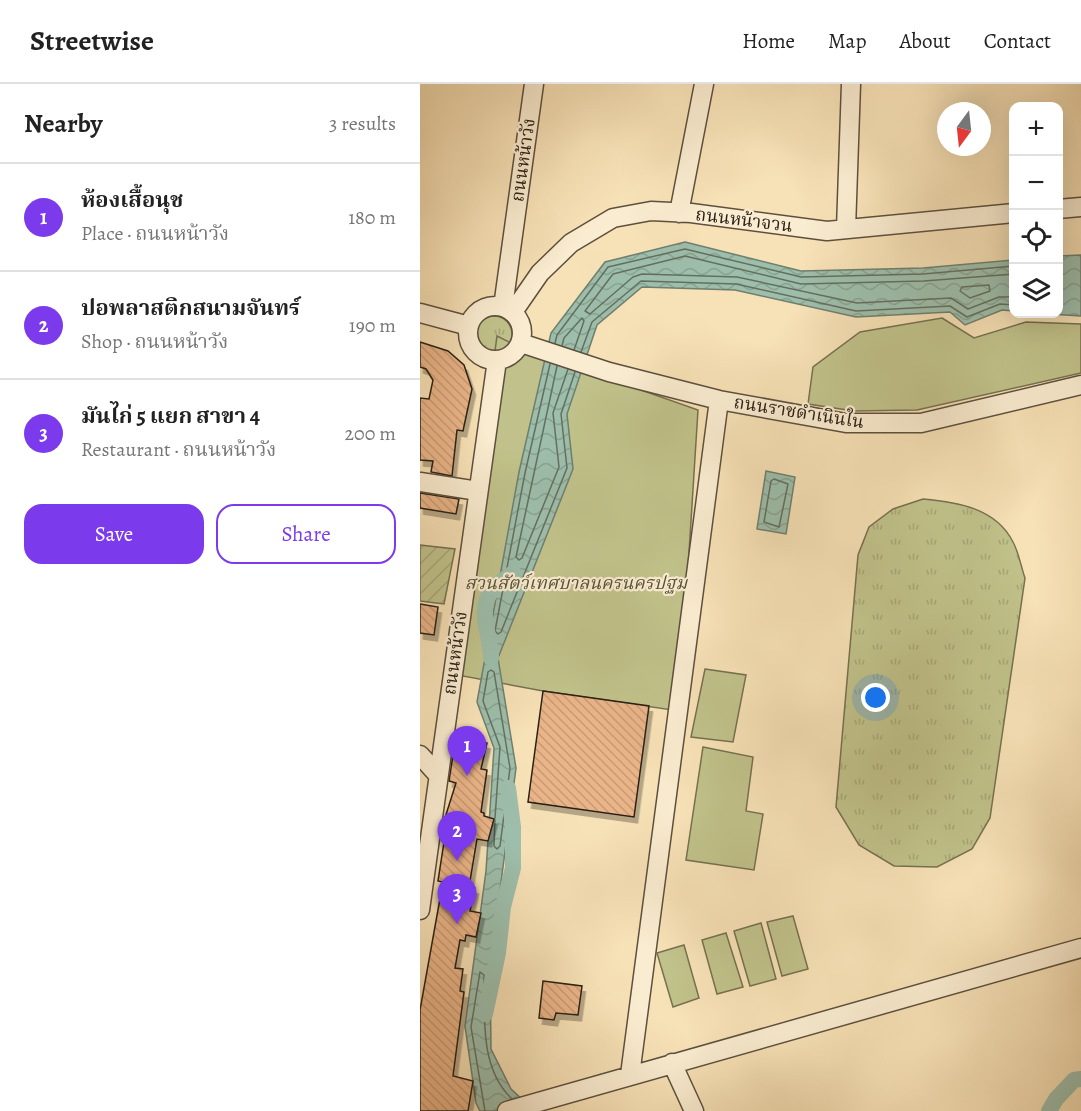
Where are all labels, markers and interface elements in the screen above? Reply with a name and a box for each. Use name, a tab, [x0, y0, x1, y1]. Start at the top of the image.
text: Streetwise	[30, 22, 154, 60]
text: Home	[742, 27, 795, 55]
text: Map	[828, 27, 866, 55]
text: About	[899, 27, 951, 55]
text: Contact	[984, 27, 1051, 55]
north arrow	[937, 102, 991, 156]
map controls	[1009, 102, 1063, 318]
button: +	[1009, 102, 1063, 156]
text: Nearby	[24, 106, 103, 141]
text: 3 results	[329, 110, 396, 137]
street label: ถนนหน้าวัง	[505, 117, 541, 203]
button: −	[1009, 156, 1063, 210]
text: ห้องเสื้อนุช	[81, 185, 183, 215]
street label: ถนนหน้าจวน	[694, 202, 794, 238]
text: 1	[40, 204, 47, 231]
text: 180 m	[348, 204, 396, 231]
button: locate	[1009, 210, 1063, 264]
text: Place · ถนนหน้าวัง	[81, 220, 229, 247]
button: layers	[1009, 264, 1063, 318]
text: ปอพลาสติกสนามจันทร์	[81, 293, 300, 323]
text: 2	[39, 312, 48, 339]
text: 190 m	[349, 312, 396, 339]
text: Shop · ถนนหน้าวัง	[81, 328, 228, 355]
street label: ถนนราชดำเนินใน	[732, 390, 866, 434]
text: มันไก่ 5 แยก สาขา 4	[81, 401, 260, 431]
text: 3	[39, 420, 48, 447]
text: 200 m	[345, 420, 396, 447]
text: Restaurant · ถนนหน้าวัง	[81, 436, 276, 463]
button: Save	[24, 504, 204, 564]
button: Share	[216, 504, 396, 564]
park label: สวนสัตว์เทศบาลนครนครปฐม	[465, 571, 689, 595]
street label: ถนนหน้าวัง	[437, 610, 473, 696]
your location	[861, 683, 890, 712]
pin: 1	[448, 726, 486, 776]
pin: 2	[438, 812, 477, 861]
pin: 3	[438, 874, 477, 924]

